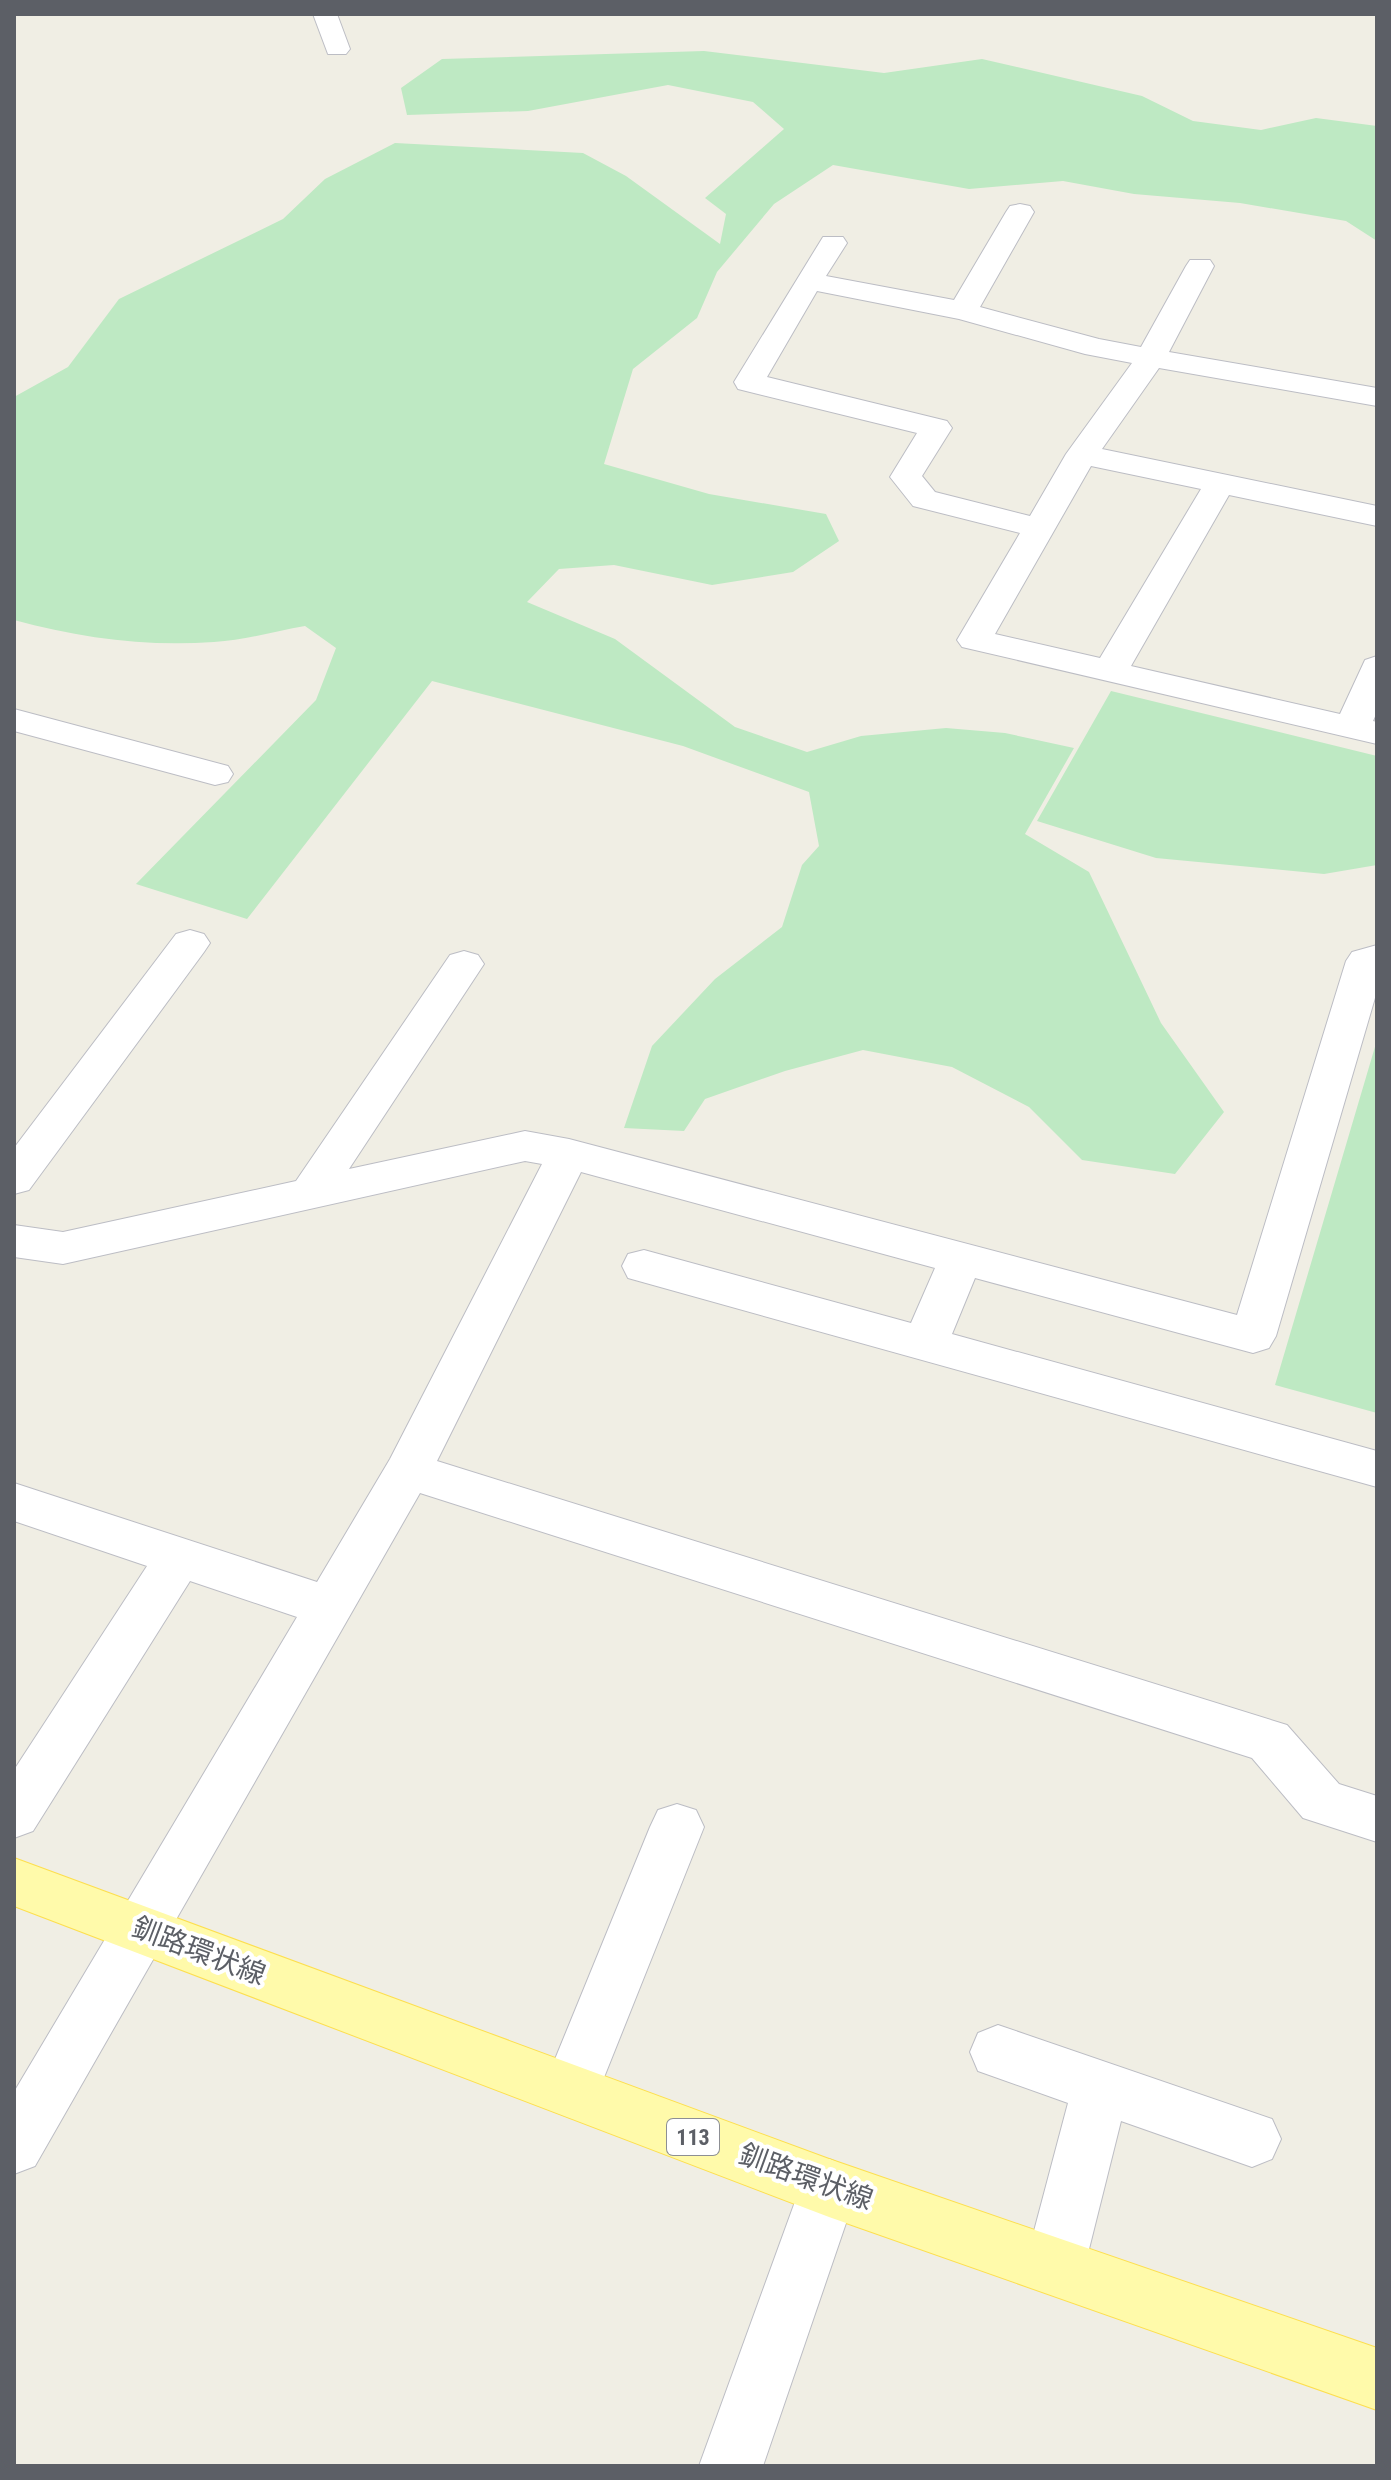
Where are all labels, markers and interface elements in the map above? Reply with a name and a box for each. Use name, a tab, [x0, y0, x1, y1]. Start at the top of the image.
street label: 釧路環状線	[128, 1911, 270, 1991]
road number: 113	[667, 2119, 719, 2155]
street label: 釧路環状線	[735, 2138, 877, 2216]

